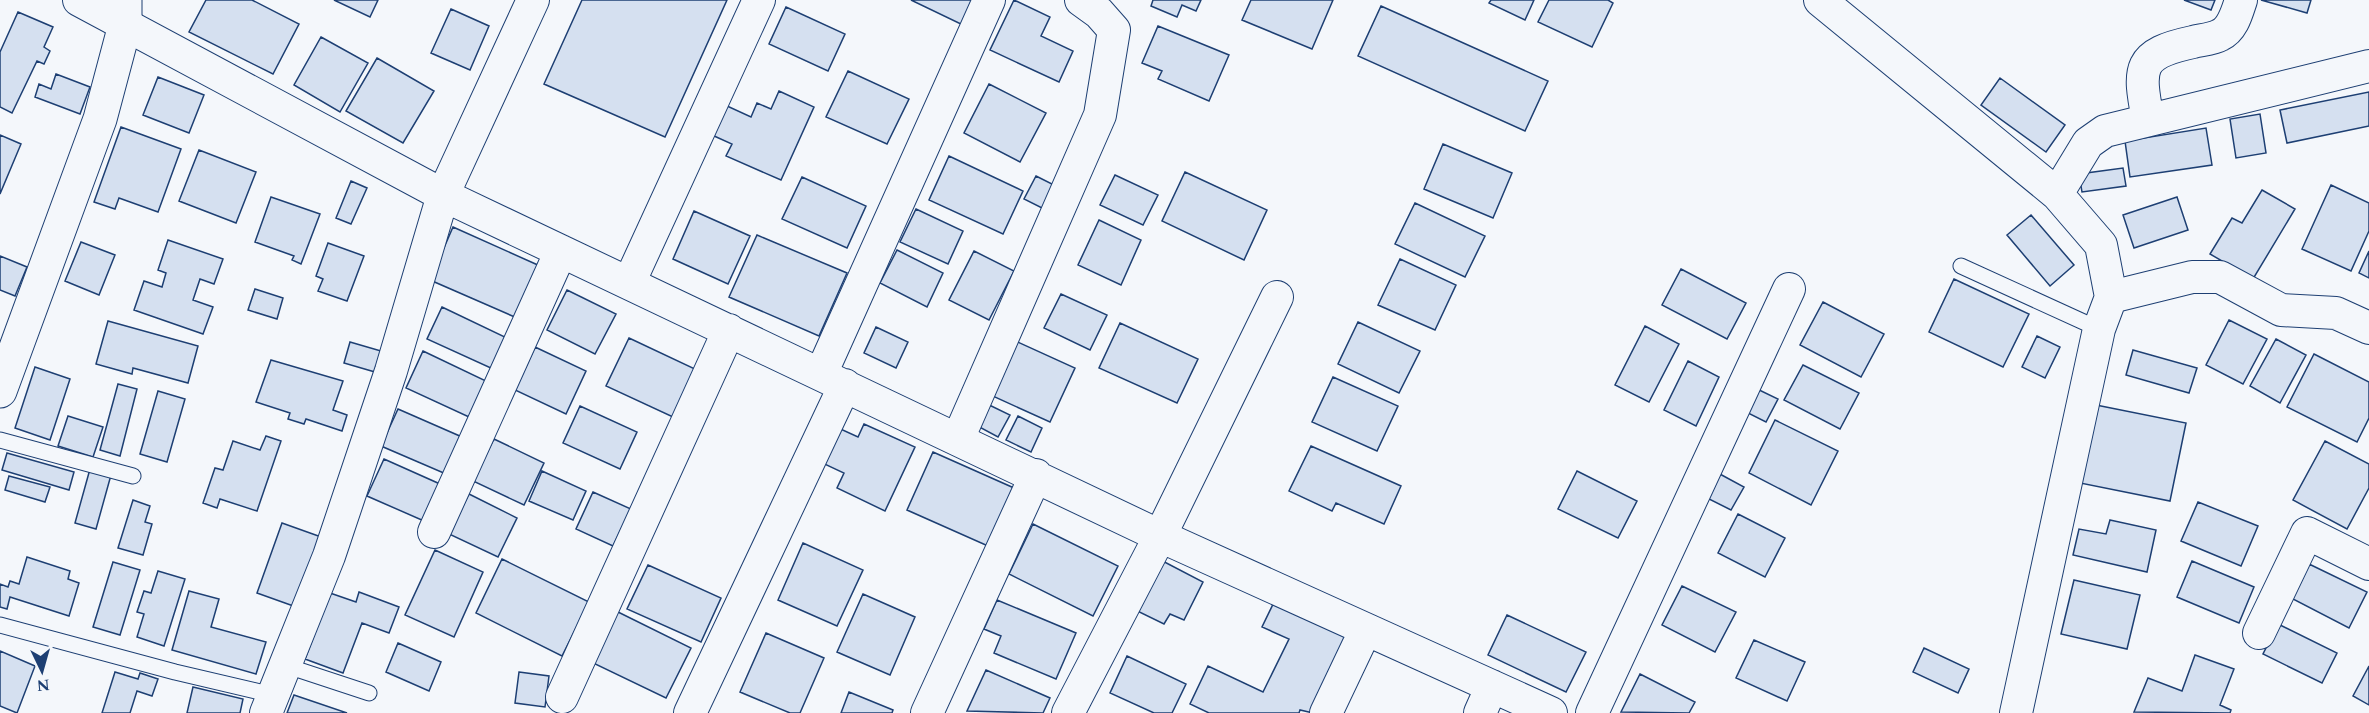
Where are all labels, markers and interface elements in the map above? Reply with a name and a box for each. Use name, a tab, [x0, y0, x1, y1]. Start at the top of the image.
north arrow	[12, 641, 72, 701]
text: N	[36, 672, 51, 697]

